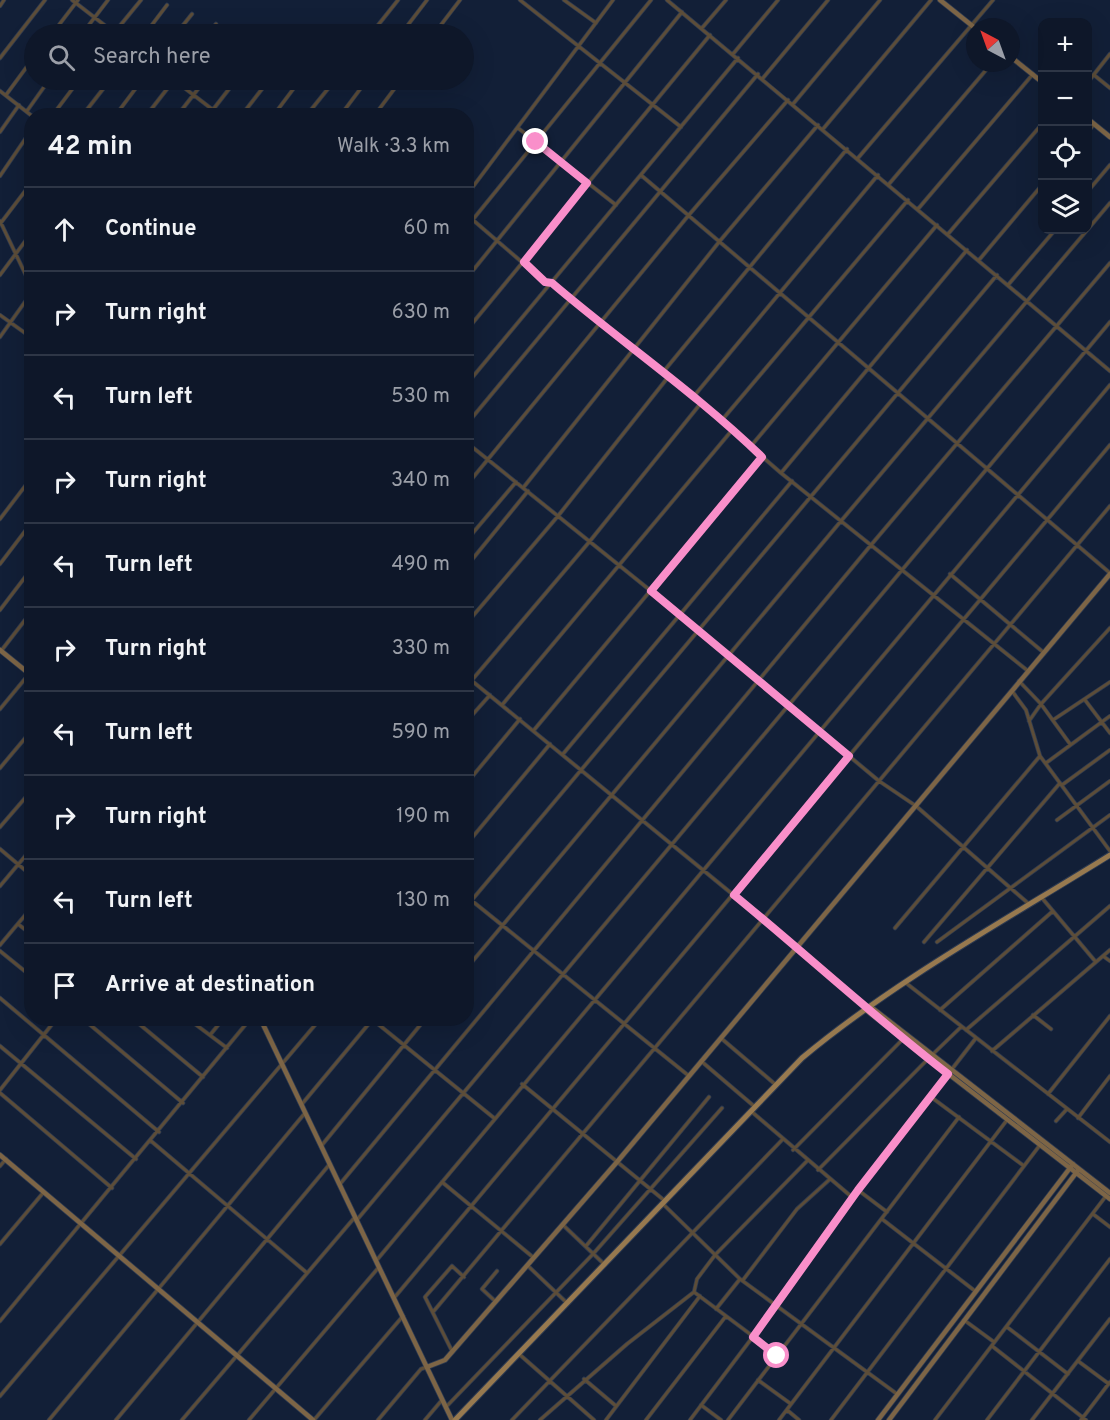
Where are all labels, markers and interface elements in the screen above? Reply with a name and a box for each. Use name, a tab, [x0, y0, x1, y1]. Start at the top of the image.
north arrow	[966, 18, 1020, 72]
map controls	[1038, 18, 1092, 234]
button: +	[1038, 18, 1092, 72]
search box	[24, 24, 474, 90]
icon: search	[45, 41, 78, 74]
text: Search here	[93, 44, 211, 71]
button: −	[1038, 72, 1092, 126]
button: locate	[1038, 126, 1092, 180]
route end	[522, 128, 548, 154]
text: 42 min	[48, 131, 133, 164]
text: Walk · 3.3 km	[337, 134, 450, 160]
button: layers	[1038, 180, 1092, 234]
icon: ahead	[48, 213, 81, 246]
text: Continue	[105, 216, 196, 243]
text: 60 m	[404, 216, 450, 242]
icon: right	[48, 297, 81, 330]
text: Turn right	[105, 300, 207, 327]
text: 630 m	[392, 300, 450, 326]
icon: left	[48, 381, 81, 414]
text: Turn left	[105, 384, 193, 411]
text: 530 m	[391, 384, 450, 410]
icon: right	[48, 465, 81, 498]
text: Turn right	[105, 468, 207, 495]
text: 340 m	[391, 468, 450, 494]
icon: left	[48, 549, 81, 582]
text: Turn left	[105, 552, 193, 579]
text: 490 m	[392, 552, 450, 578]
icon: right	[48, 633, 81, 666]
text: Turn right	[105, 636, 207, 663]
text: 330 m	[392, 636, 450, 662]
icon: left	[48, 717, 81, 750]
text: Turn left	[105, 720, 193, 747]
text: 590 m	[392, 720, 450, 746]
icon: right	[48, 801, 81, 834]
text: Turn right	[105, 804, 207, 831]
text: 190 m	[396, 804, 450, 830]
icon: left	[48, 885, 81, 918]
text: Turn left	[105, 888, 193, 915]
text: 130 m	[396, 888, 450, 914]
icon: arrive	[48, 969, 81, 1002]
text: Arrive at destination	[105, 972, 315, 999]
route start	[763, 1342, 789, 1368]

